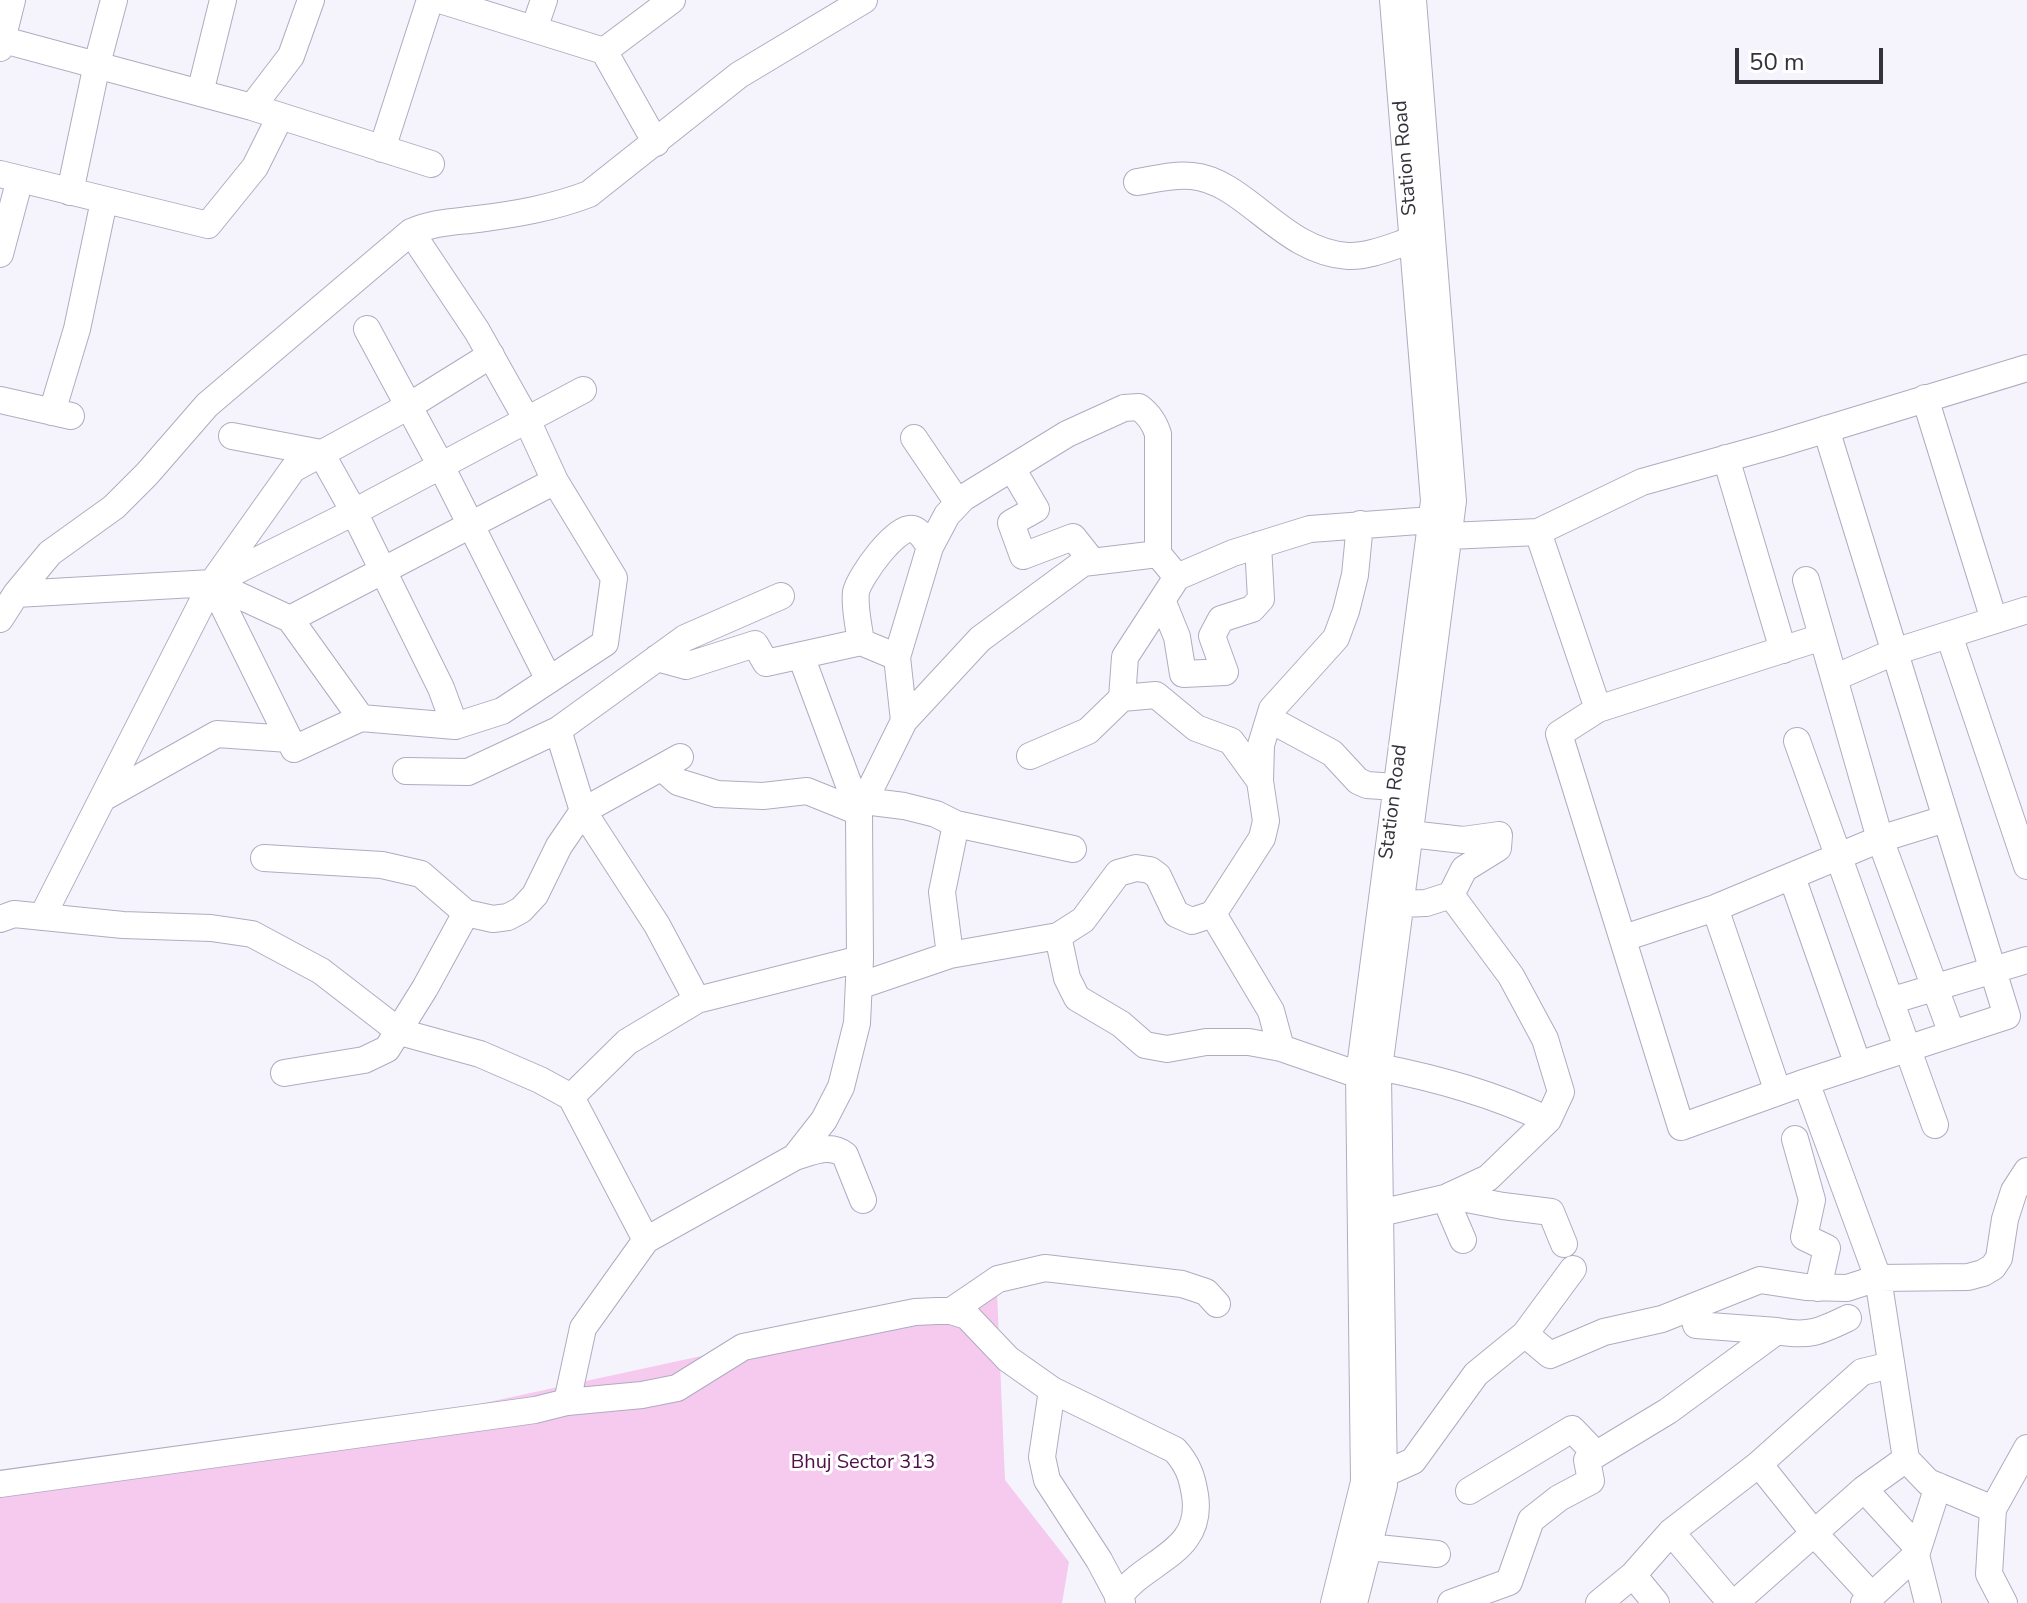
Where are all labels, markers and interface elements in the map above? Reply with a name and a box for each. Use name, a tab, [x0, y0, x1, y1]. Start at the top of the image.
scale bar	[1739, 32, 1887, 82]
text: 50 m	[1749, 46, 1805, 78]
street label: Station Road	[1389, 99, 1423, 217]
street label: Station Road	[1375, 743, 1413, 861]
park label: Bhuj Sector 313	[791, 1451, 935, 1475]

